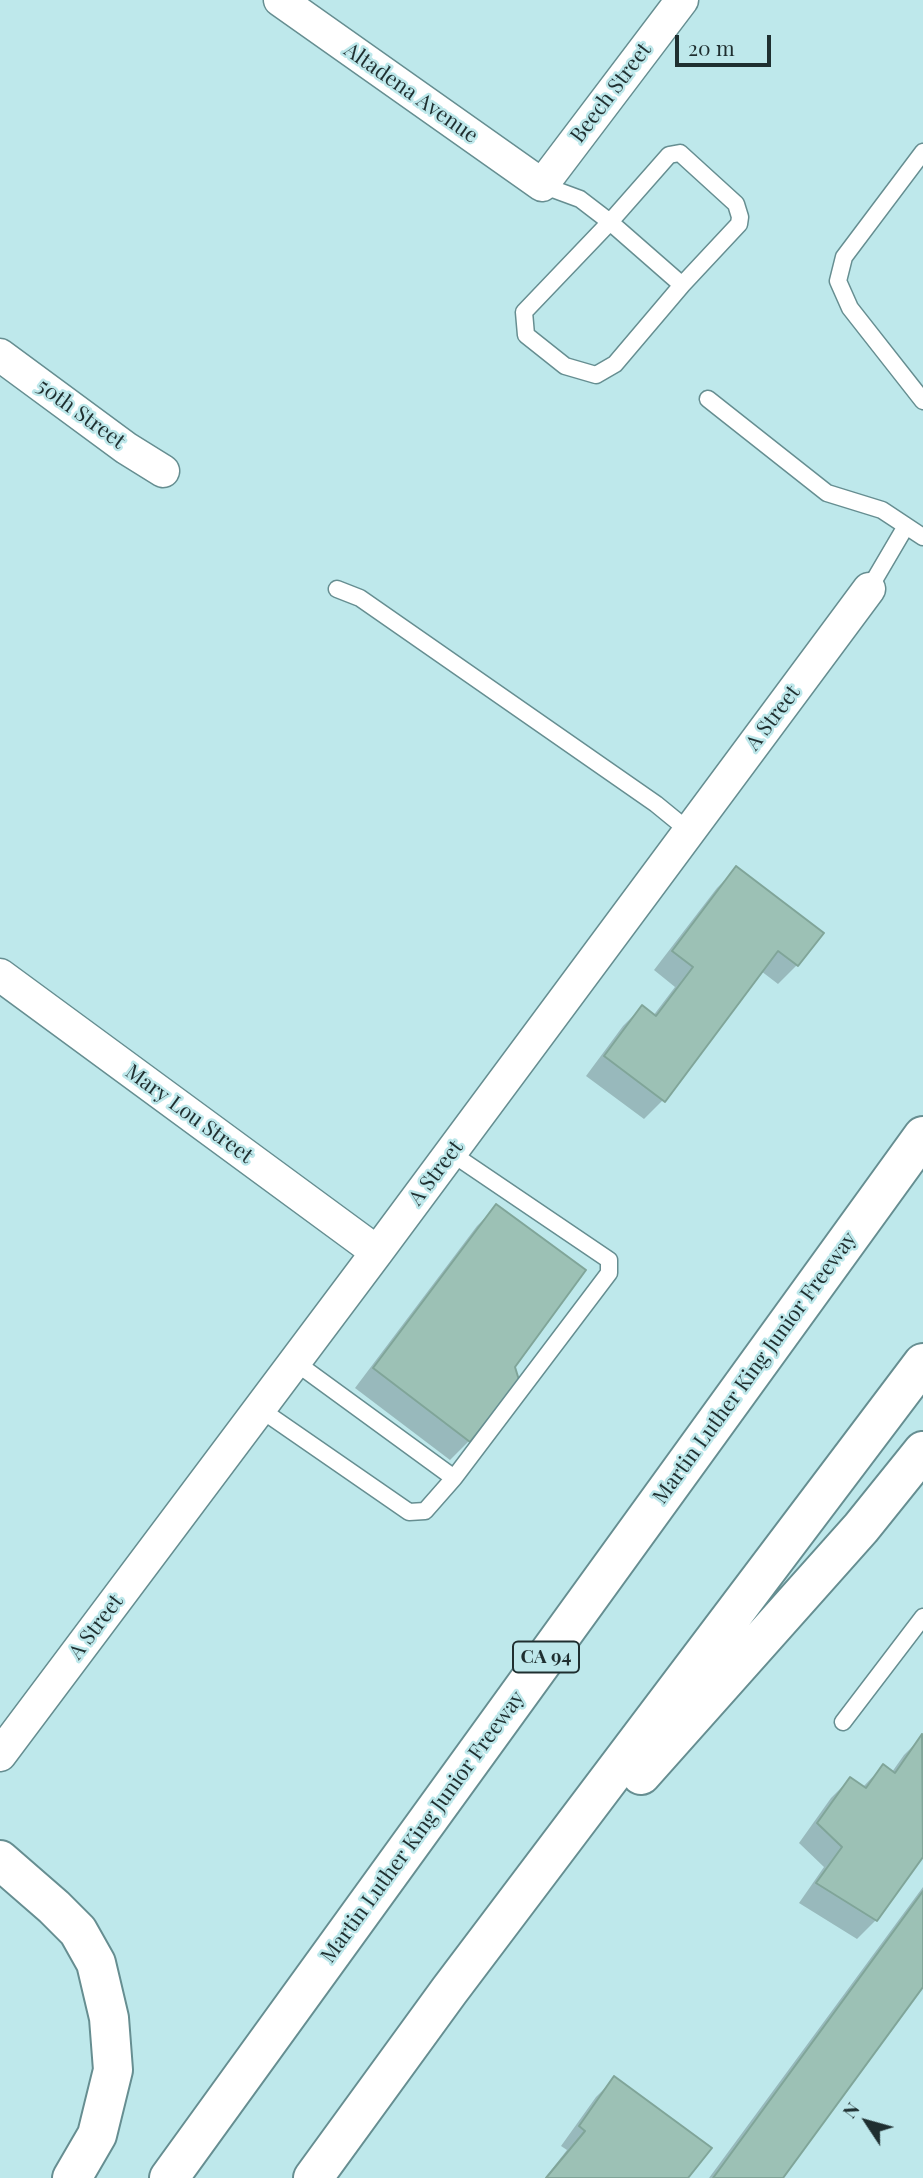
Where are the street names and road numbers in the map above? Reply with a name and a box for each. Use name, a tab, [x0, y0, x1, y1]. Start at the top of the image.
street label: Altadena Avenue	[339, 38, 483, 148]
street label: Beech Street	[565, 38, 657, 148]
street label: 50th Street	[32, 374, 130, 454]
street label: A Street	[740, 681, 806, 755]
street label: Mary Lou Street	[120, 1059, 258, 1169]
street label: A Street	[403, 1136, 469, 1210]
street label: Martin Luther King Junior Freeway	[648, 1227, 862, 1509]
street label: A Street	[63, 1590, 129, 1664]
road number: CA 94	[513, 1642, 579, 1672]
street label: Martin Luther King Junior Freeway	[316, 1686, 530, 1968]

